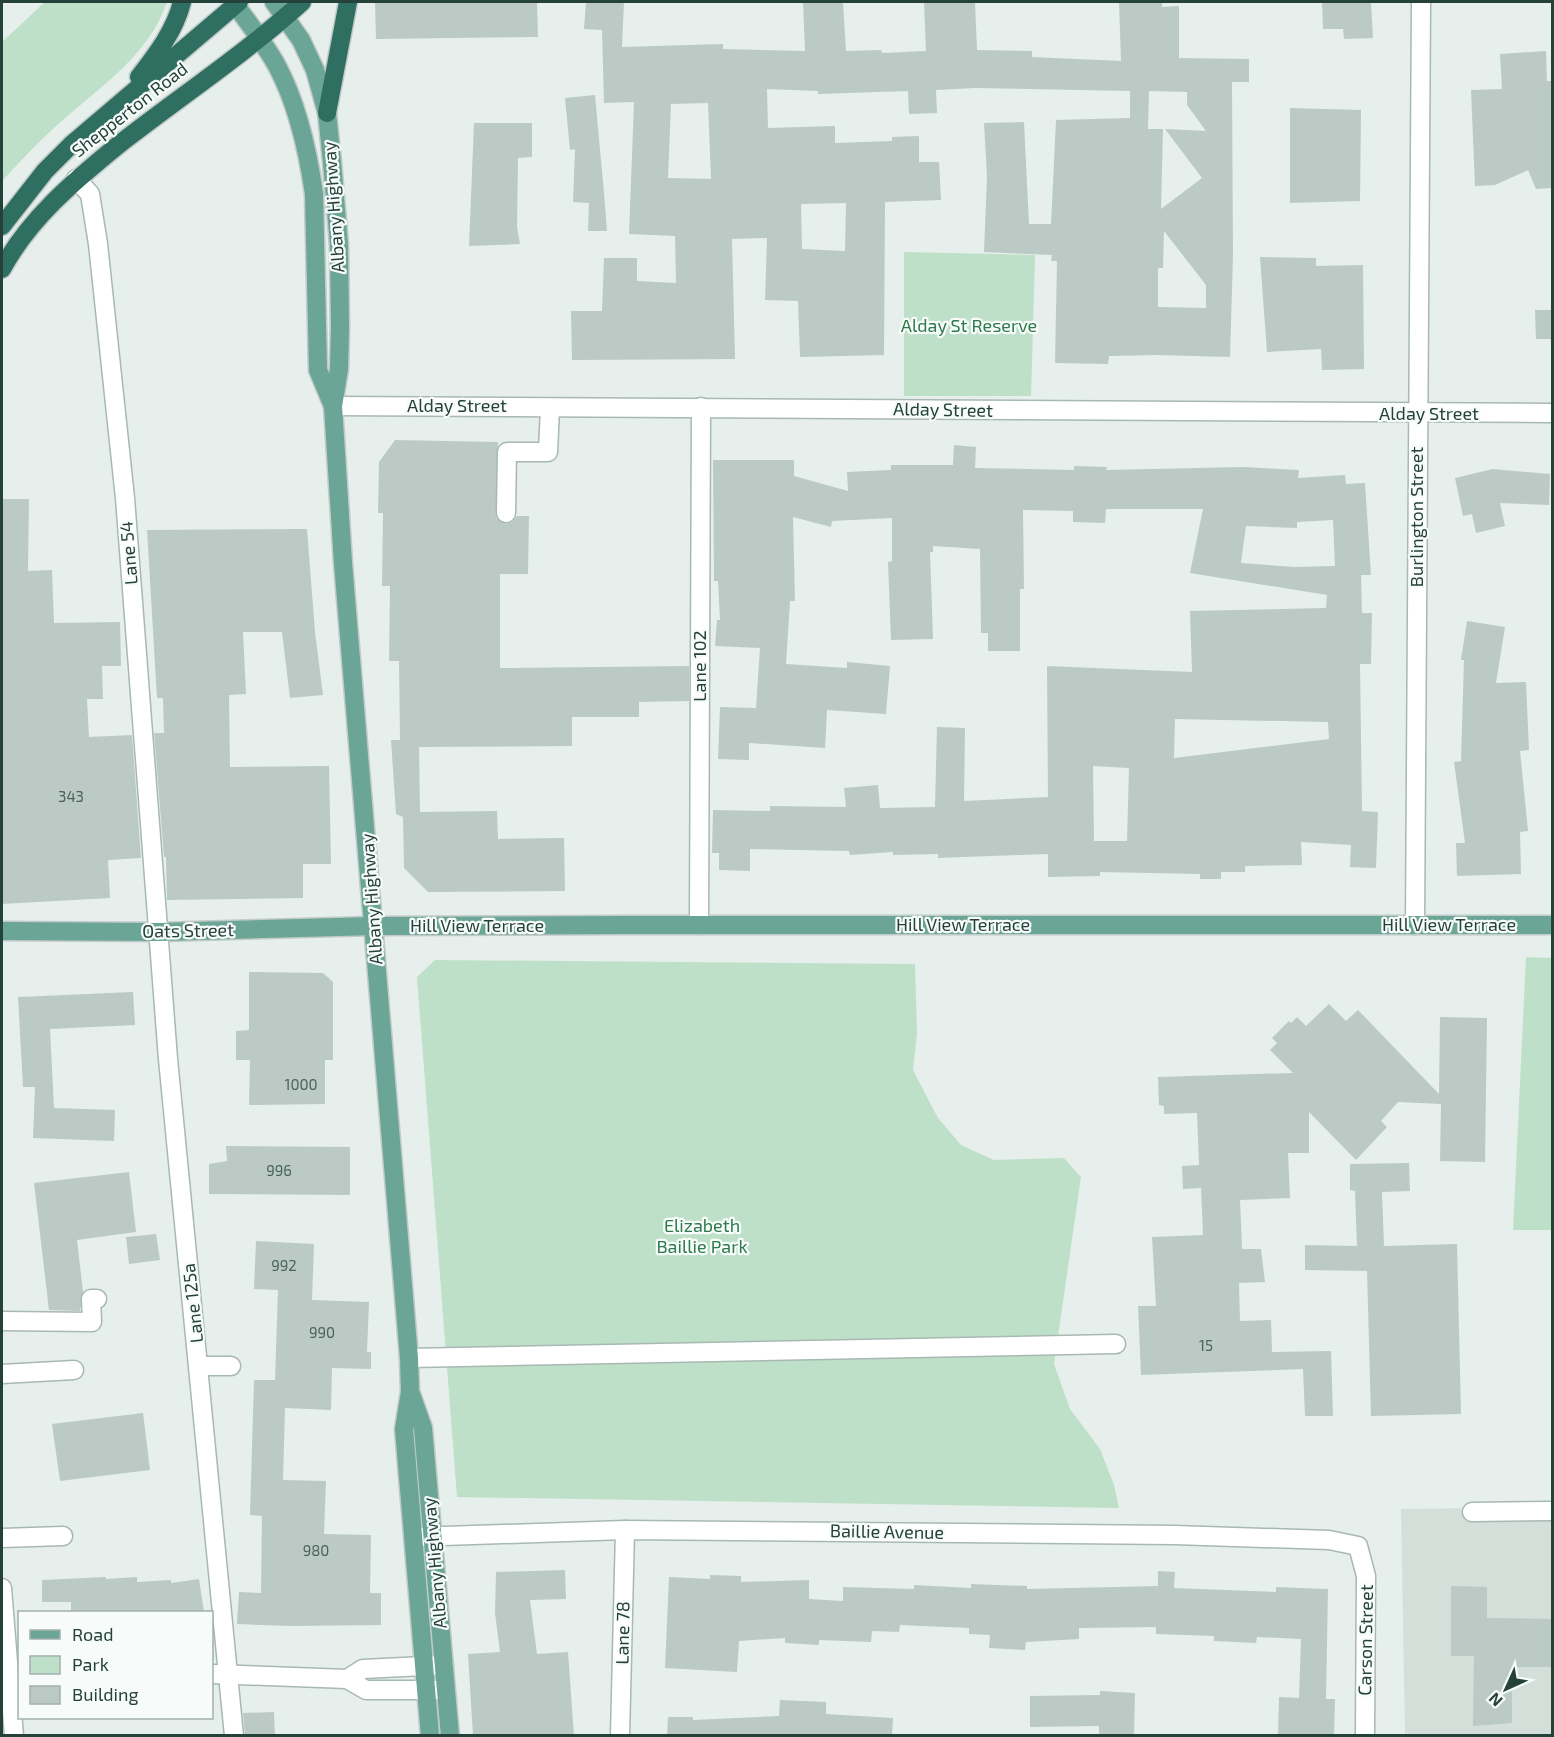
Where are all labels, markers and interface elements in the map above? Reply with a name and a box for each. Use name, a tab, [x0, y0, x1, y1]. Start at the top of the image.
street label: Shepperton Road	[67, 57, 192, 161]
street label: Albany Highway	[317, 140, 349, 273]
park label: Alday St Reserve	[901, 314, 1037, 336]
street label: Alday Street	[407, 394, 507, 416]
street label: Alday Street	[893, 397, 993, 421]
street label: Alday Street	[1379, 402, 1479, 424]
street label: Burlington Street	[1405, 447, 1427, 587]
street label: Lane 54	[114, 520, 142, 586]
street label: Lane 102	[688, 630, 710, 702]
house number: 343	[58, 787, 84, 805]
street label: Albany Highway	[355, 832, 387, 965]
street label: Hill View Terrace	[896, 913, 1030, 935]
street label: Hill View Terrace	[1382, 913, 1516, 935]
street label: Hill View Terrace	[410, 914, 544, 936]
street label: Oats Street	[142, 918, 234, 942]
house number: 1000	[284, 1075, 318, 1093]
house number: 996	[266, 1161, 292, 1179]
park label: Elizabeth Baillie Park	[656, 1214, 748, 1257]
house number: 992	[271, 1256, 297, 1274]
street label: Lane 125a	[177, 1262, 207, 1344]
house number: 990	[309, 1323, 335, 1341]
house number: 15	[1199, 1336, 1213, 1354]
street label: Albany Highway	[417, 1496, 451, 1630]
street label: Baillie Avenue	[830, 1519, 944, 1543]
house number: 980	[303, 1541, 329, 1559]
street label: Carson Street	[1353, 1584, 1377, 1696]
street label: Lane 78	[610, 1601, 634, 1665]
legend	[18, 1611, 213, 1719]
text: Road	[72, 1623, 113, 1645]
text: Park	[72, 1653, 109, 1675]
north arrow	[1476, 1659, 1536, 1719]
text: Building	[72, 1683, 139, 1705]
text: N	[1484, 1689, 1506, 1711]

